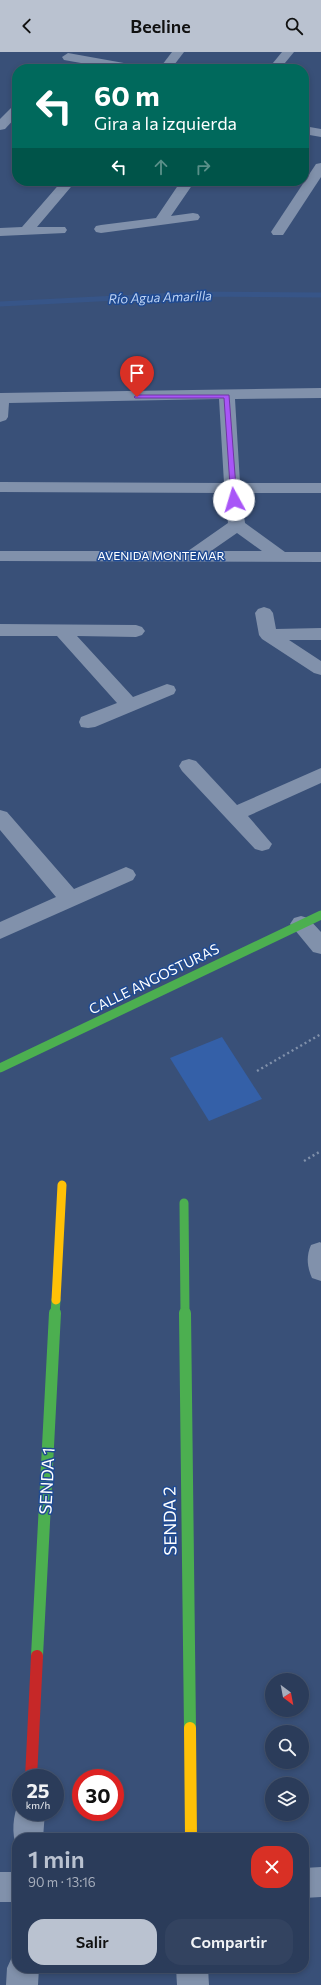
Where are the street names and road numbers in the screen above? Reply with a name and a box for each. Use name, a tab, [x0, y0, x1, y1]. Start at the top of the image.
street label: AVENIDA MONTEMAR	[98, 548, 224, 562]
street label: CALLE ANGOSTURAS	[86, 940, 222, 1017]
street label: SENDA 1	[34, 1447, 59, 1515]
street label: SENDA 2	[158, 1486, 181, 1556]

